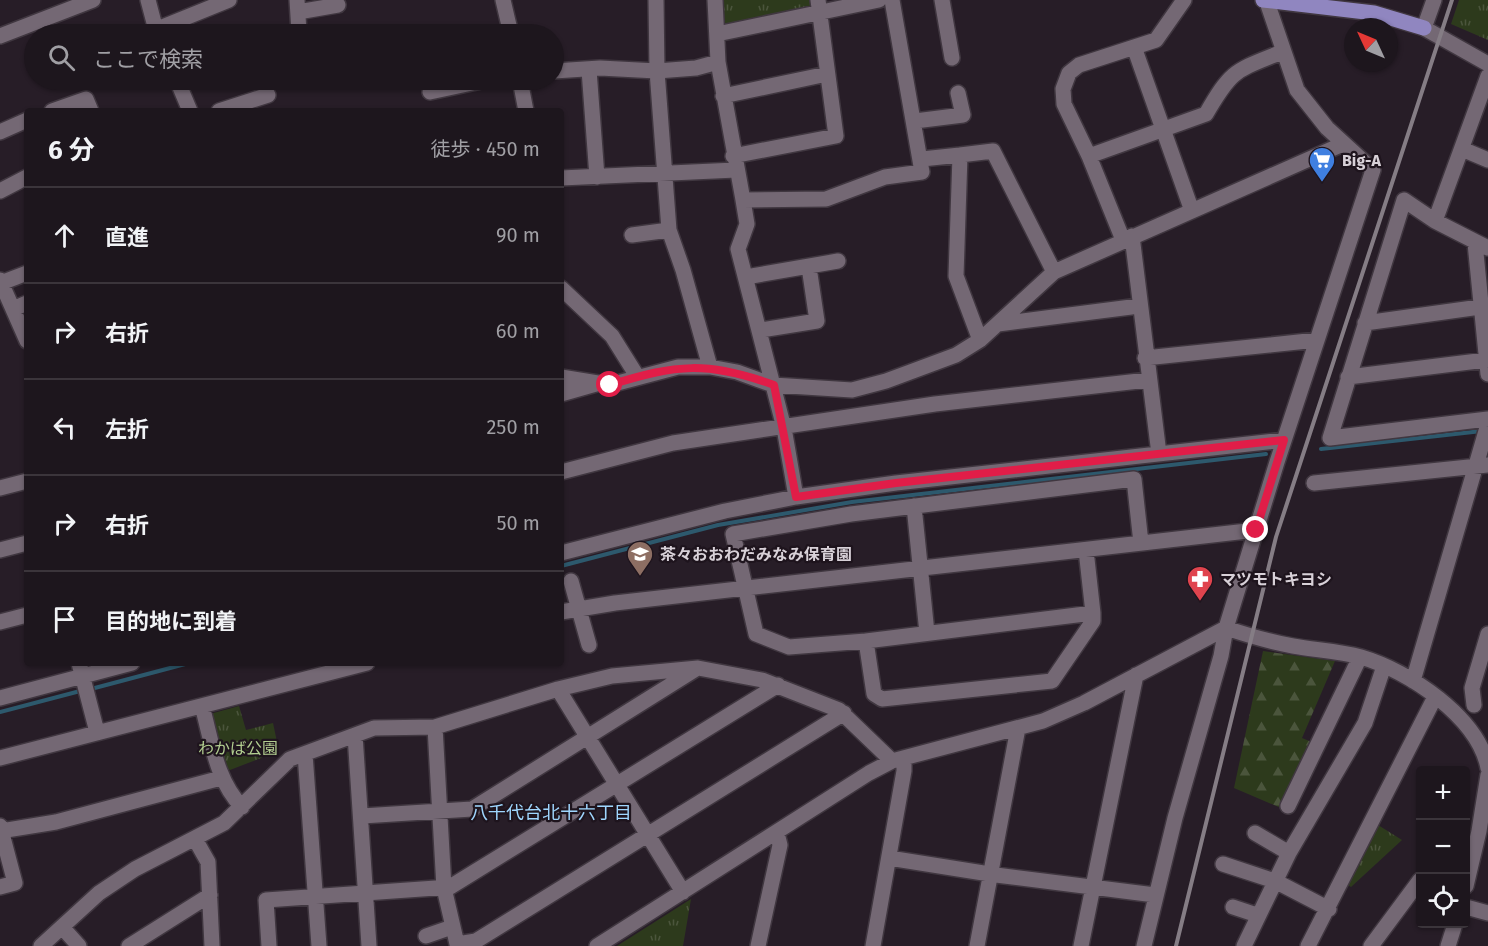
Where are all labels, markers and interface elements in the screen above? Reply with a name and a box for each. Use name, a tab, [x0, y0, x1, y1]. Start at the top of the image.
north arrow	[1344, 18, 1398, 72]
search box	[24, 24, 564, 90]
icon: search	[45, 41, 78, 74]
text: ここで検索	[93, 46, 203, 73]
text: 6 分	[48, 135, 95, 166]
text: 徒歩 · 450 m	[431, 137, 540, 161]
supermarket icon: Big-A	[1307, 145, 1337, 183]
place label: Big-A	[1342, 151, 1381, 170]
icon: ahead	[48, 219, 81, 252]
text: 90 m	[496, 223, 540, 247]
text: 直進	[105, 224, 149, 251]
icon: right	[48, 315, 81, 348]
text: 60 m	[496, 319, 540, 343]
text: 右折	[105, 320, 149, 347]
route start	[596, 371, 622, 397]
icon: left	[48, 411, 81, 444]
text: 250 m	[486, 415, 540, 439]
text: 左折	[105, 416, 149, 443]
icon: right	[48, 507, 81, 540]
text: 50 m	[496, 511, 540, 535]
text: 右折	[105, 512, 149, 539]
route end	[1242, 516, 1268, 542]
school or university icon: 茶々おおわだみなみ保育園	[625, 539, 655, 577]
place label: 茶々おおわだみなみ保育園	[660, 545, 852, 564]
pharmacy icon: マツモトキヨシ	[1185, 564, 1215, 602]
place label: マツモトキヨシ	[1220, 570, 1332, 589]
icon: arrive	[48, 603, 81, 636]
text: 目的地に到着	[105, 608, 237, 635]
park label: わかば公園	[198, 739, 278, 758]
map controls	[1416, 766, 1470, 928]
button: +	[1416, 766, 1470, 820]
district label: 八千代台北十六丁目	[470, 802, 632, 824]
button: −	[1416, 820, 1470, 874]
button: locate	[1416, 874, 1470, 928]

